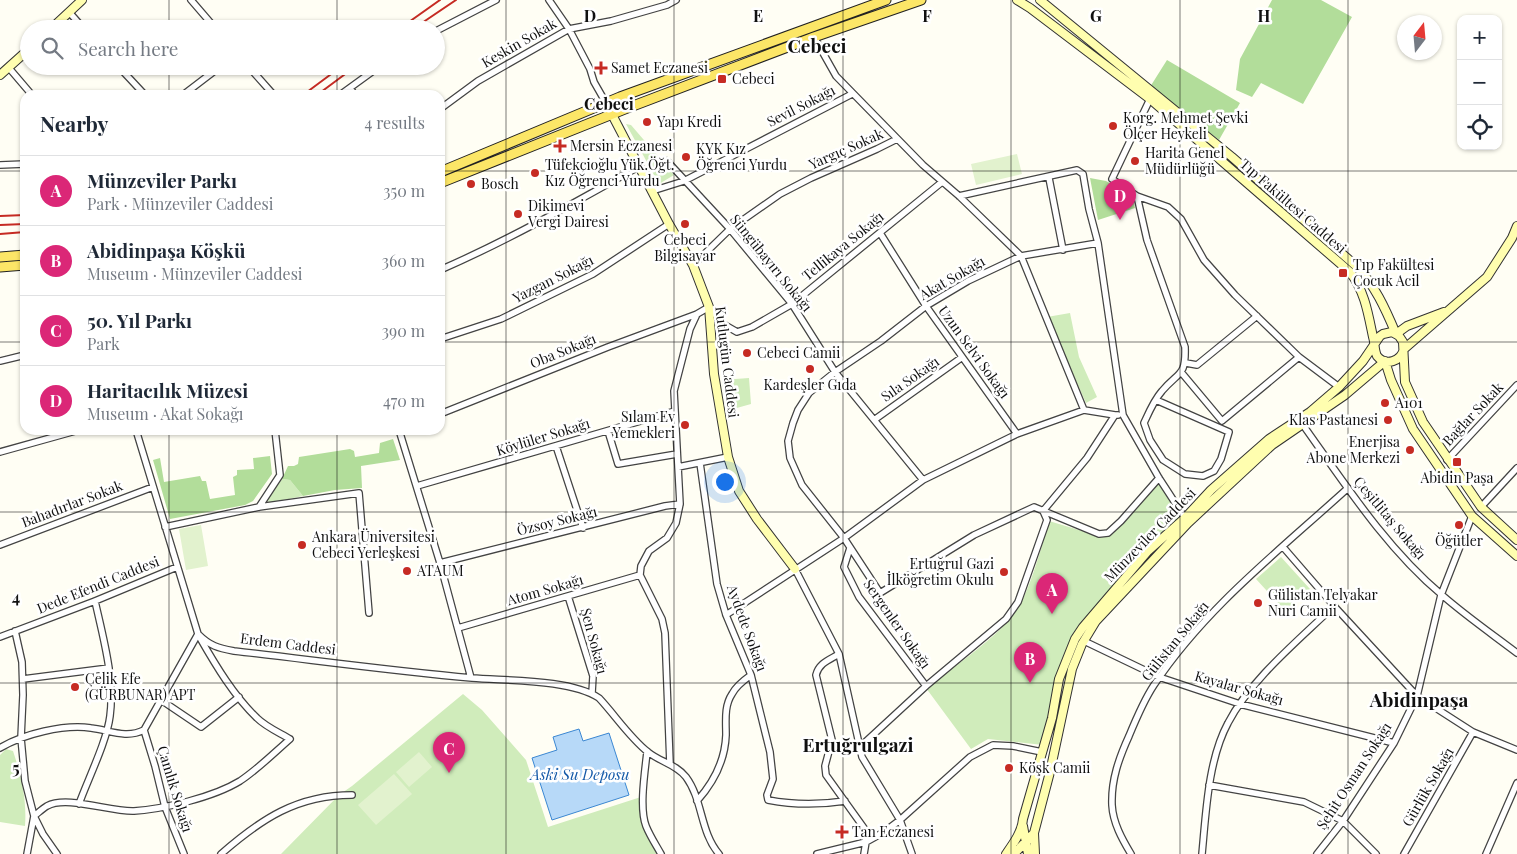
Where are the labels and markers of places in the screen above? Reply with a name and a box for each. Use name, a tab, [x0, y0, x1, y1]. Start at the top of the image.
place label: Samet Eczanesi	[611, 58, 708, 77]
marker: Samet Eczanesi	[595, 62, 607, 74]
place label: Cebeci	[732, 69, 775, 88]
marker: Cebeci	[716, 73, 728, 85]
place label: Korg. Mehmet Şevki Ölçer Heykeli	[1123, 108, 1248, 143]
place label: Yapı Kredi	[656, 112, 722, 131]
marker: Yapı Kredi	[641, 116, 653, 128]
marker: Korg. Mehmet Şevki Ölçer Heykeli	[1107, 120, 1119, 132]
place label: Mersin Eczanesi	[570, 136, 672, 155]
place label: KYK Kız Öğrenci Yurdu	[696, 139, 787, 174]
marker: Mersin Eczanesi	[554, 140, 566, 152]
place label: Harita Genel Müdürlüğü	[1145, 143, 1224, 178]
marker: KYK Kız Öğrenci Yurdu	[680, 151, 692, 163]
place label: Tüfekçioğlu Yük.Öğt. Kız Öğrenci Yurdu	[545, 155, 674, 190]
marker: Harita Genel Müdürlüğü	[1129, 155, 1141, 167]
marker: Tüfekçioğlu Yük.Öğt. Kız Öğrenci Yurdu	[529, 167, 541, 179]
place label: Bosch	[481, 174, 519, 193]
marker: Bosch	[465, 178, 477, 190]
pin: D	[1104, 179, 1136, 220]
place label: Dikimevi Vergi Dairesi	[527, 196, 609, 231]
marker: Dikimevi Vergi Dairesi	[512, 208, 524, 220]
marker: Cebeci Bilgisayar	[679, 218, 691, 230]
place label: Cebeci Bilgisayar	[654, 230, 717, 265]
place label: Tıp Fakültesi Çocuk Acil	[1353, 255, 1434, 290]
marker: Tıp Fakültesi Çocuk Acil	[1337, 267, 1349, 279]
place label: Cebeci Camii	[757, 343, 840, 362]
marker: Cebeci Camii	[741, 347, 753, 359]
marker: Kardeşler Gıda	[804, 363, 816, 375]
place label: Kardeşler Gıda	[764, 375, 857, 394]
place label: A101	[1394, 393, 1423, 412]
marker: A101	[1379, 397, 1391, 409]
place label: Sılam Ev Yemekleri	[612, 407, 675, 442]
place label: Klas Pastanesi	[1289, 410, 1378, 429]
marker: Klas Pastanesi	[1382, 414, 1394, 426]
marker: Sılam Ev Yemekleri	[679, 419, 691, 431]
place label: Enerjisa Abone Merkezi	[1306, 432, 1400, 467]
marker: Enerjisa Abone Merkezi	[1404, 444, 1416, 456]
marker: Abidin Paşa	[1451, 456, 1463, 468]
place label: Abidin Paşa	[1419, 468, 1494, 487]
marker: Öğütler	[1453, 519, 1465, 531]
place label: Ankara Üniversitesi Cebeci Yerleşkesi	[311, 527, 435, 562]
place label: Öğütler	[1435, 531, 1484, 550]
marker: Ankara Üniversitesi Cebeci Yerleşkesi	[296, 539, 308, 551]
place label: Ertuğrul Gazi İlköğretim Okulu	[887, 554, 994, 589]
place label: ATAUM	[416, 561, 464, 580]
marker: ATAUM	[401, 565, 413, 577]
marker: Ertuğrul Gazi İlköğretim Okulu	[998, 566, 1010, 578]
pin: A	[1036, 573, 1068, 614]
place label: Gülistan Telyakar Nuri Camii	[1268, 585, 1378, 620]
marker: Gülistan Telyakar Nuri Camii	[1252, 597, 1264, 609]
pin: B	[1014, 642, 1046, 683]
place label: Çelik Efe (GÜRBUNAR) APT	[85, 669, 196, 704]
marker: Çelik Efe (GÜRBUNAR) APT	[69, 681, 81, 693]
pin: C	[433, 732, 465, 773]
place label: Köşk Camii	[1019, 758, 1090, 777]
marker: Köşk Camii	[1003, 762, 1015, 774]
place label: Tan Eczanesi	[852, 822, 934, 841]
marker: Tan Eczanesi	[836, 826, 848, 838]

